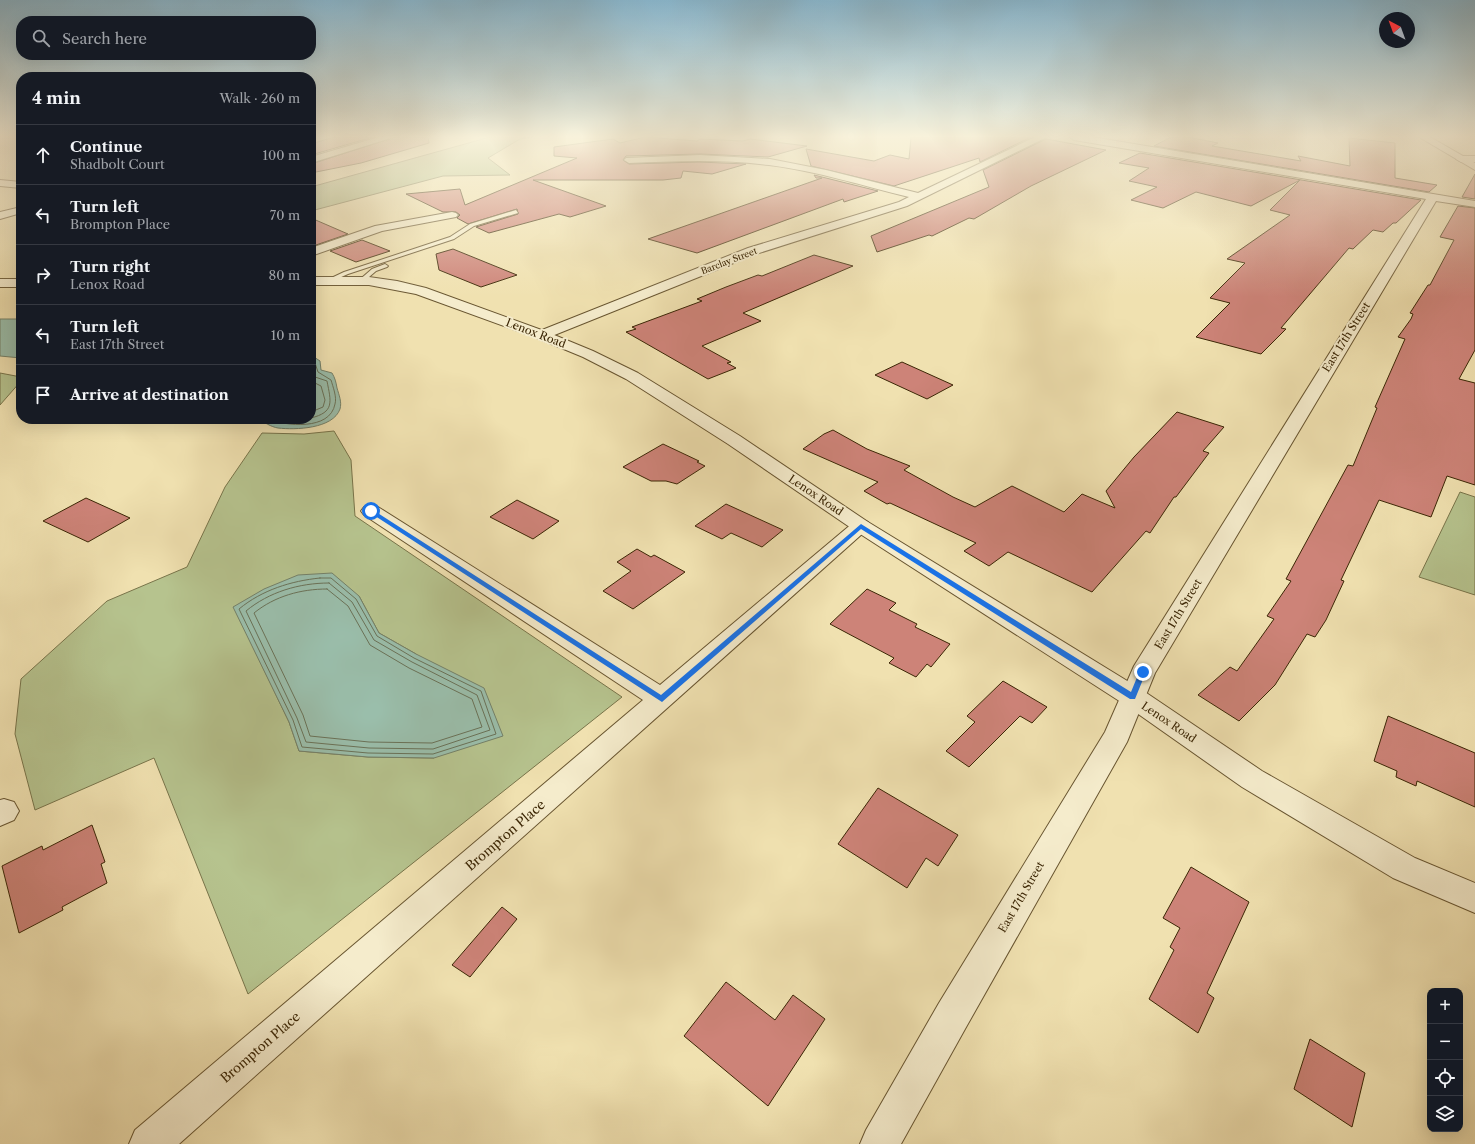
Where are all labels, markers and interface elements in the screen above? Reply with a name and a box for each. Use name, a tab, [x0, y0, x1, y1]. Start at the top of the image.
north arrow	[1379, 12, 1415, 48]
search box	[16, 16, 316, 60]
icon: search	[30, 27, 52, 49]
text: Search here	[62, 29, 147, 48]
text: 4 min	[32, 88, 81, 108]
text: Walk · 260 m	[219, 90, 300, 106]
text: Continue	[70, 137, 142, 156]
icon: ahead	[32, 144, 54, 166]
text: 100 m	[262, 147, 300, 163]
text: Shadbolt Court	[70, 156, 165, 172]
text: Turn left	[70, 197, 139, 216]
icon: left	[32, 204, 54, 226]
text: 70 m	[270, 207, 300, 223]
text: Brompton Place	[70, 216, 170, 232]
street label: Barclay Street	[699, 244, 759, 276]
text: Turn right	[70, 257, 150, 276]
icon: right	[32, 264, 54, 286]
text: 80 m	[268, 267, 300, 283]
text: Lenox Road	[70, 276, 145, 292]
street label: East 17th Street	[1319, 299, 1373, 375]
street label: Lenox Road	[504, 315, 568, 351]
text: Turn left	[70, 317, 139, 336]
icon: left	[32, 324, 54, 346]
text: 10 m	[271, 327, 300, 343]
text: East 17th Street	[70, 336, 164, 352]
icon: arrive	[32, 384, 54, 406]
text: Arrive at destination	[70, 385, 229, 404]
street label: Lenox Road	[786, 472, 846, 519]
route start	[362, 502, 380, 520]
street label: East 17th Street	[1151, 576, 1205, 652]
route end	[1134, 663, 1152, 681]
street label: Lenox Road	[1139, 699, 1199, 746]
street label: Brompton Place	[462, 796, 548, 874]
street label: East 17th Street	[995, 859, 1047, 935]
map controls	[1427, 988, 1463, 1132]
button: +	[1427, 988, 1463, 1024]
street label: Brompton Place	[217, 1008, 303, 1086]
button: −	[1427, 1024, 1463, 1060]
button: locate	[1427, 1060, 1463, 1096]
button: layers	[1427, 1096, 1463, 1132]

